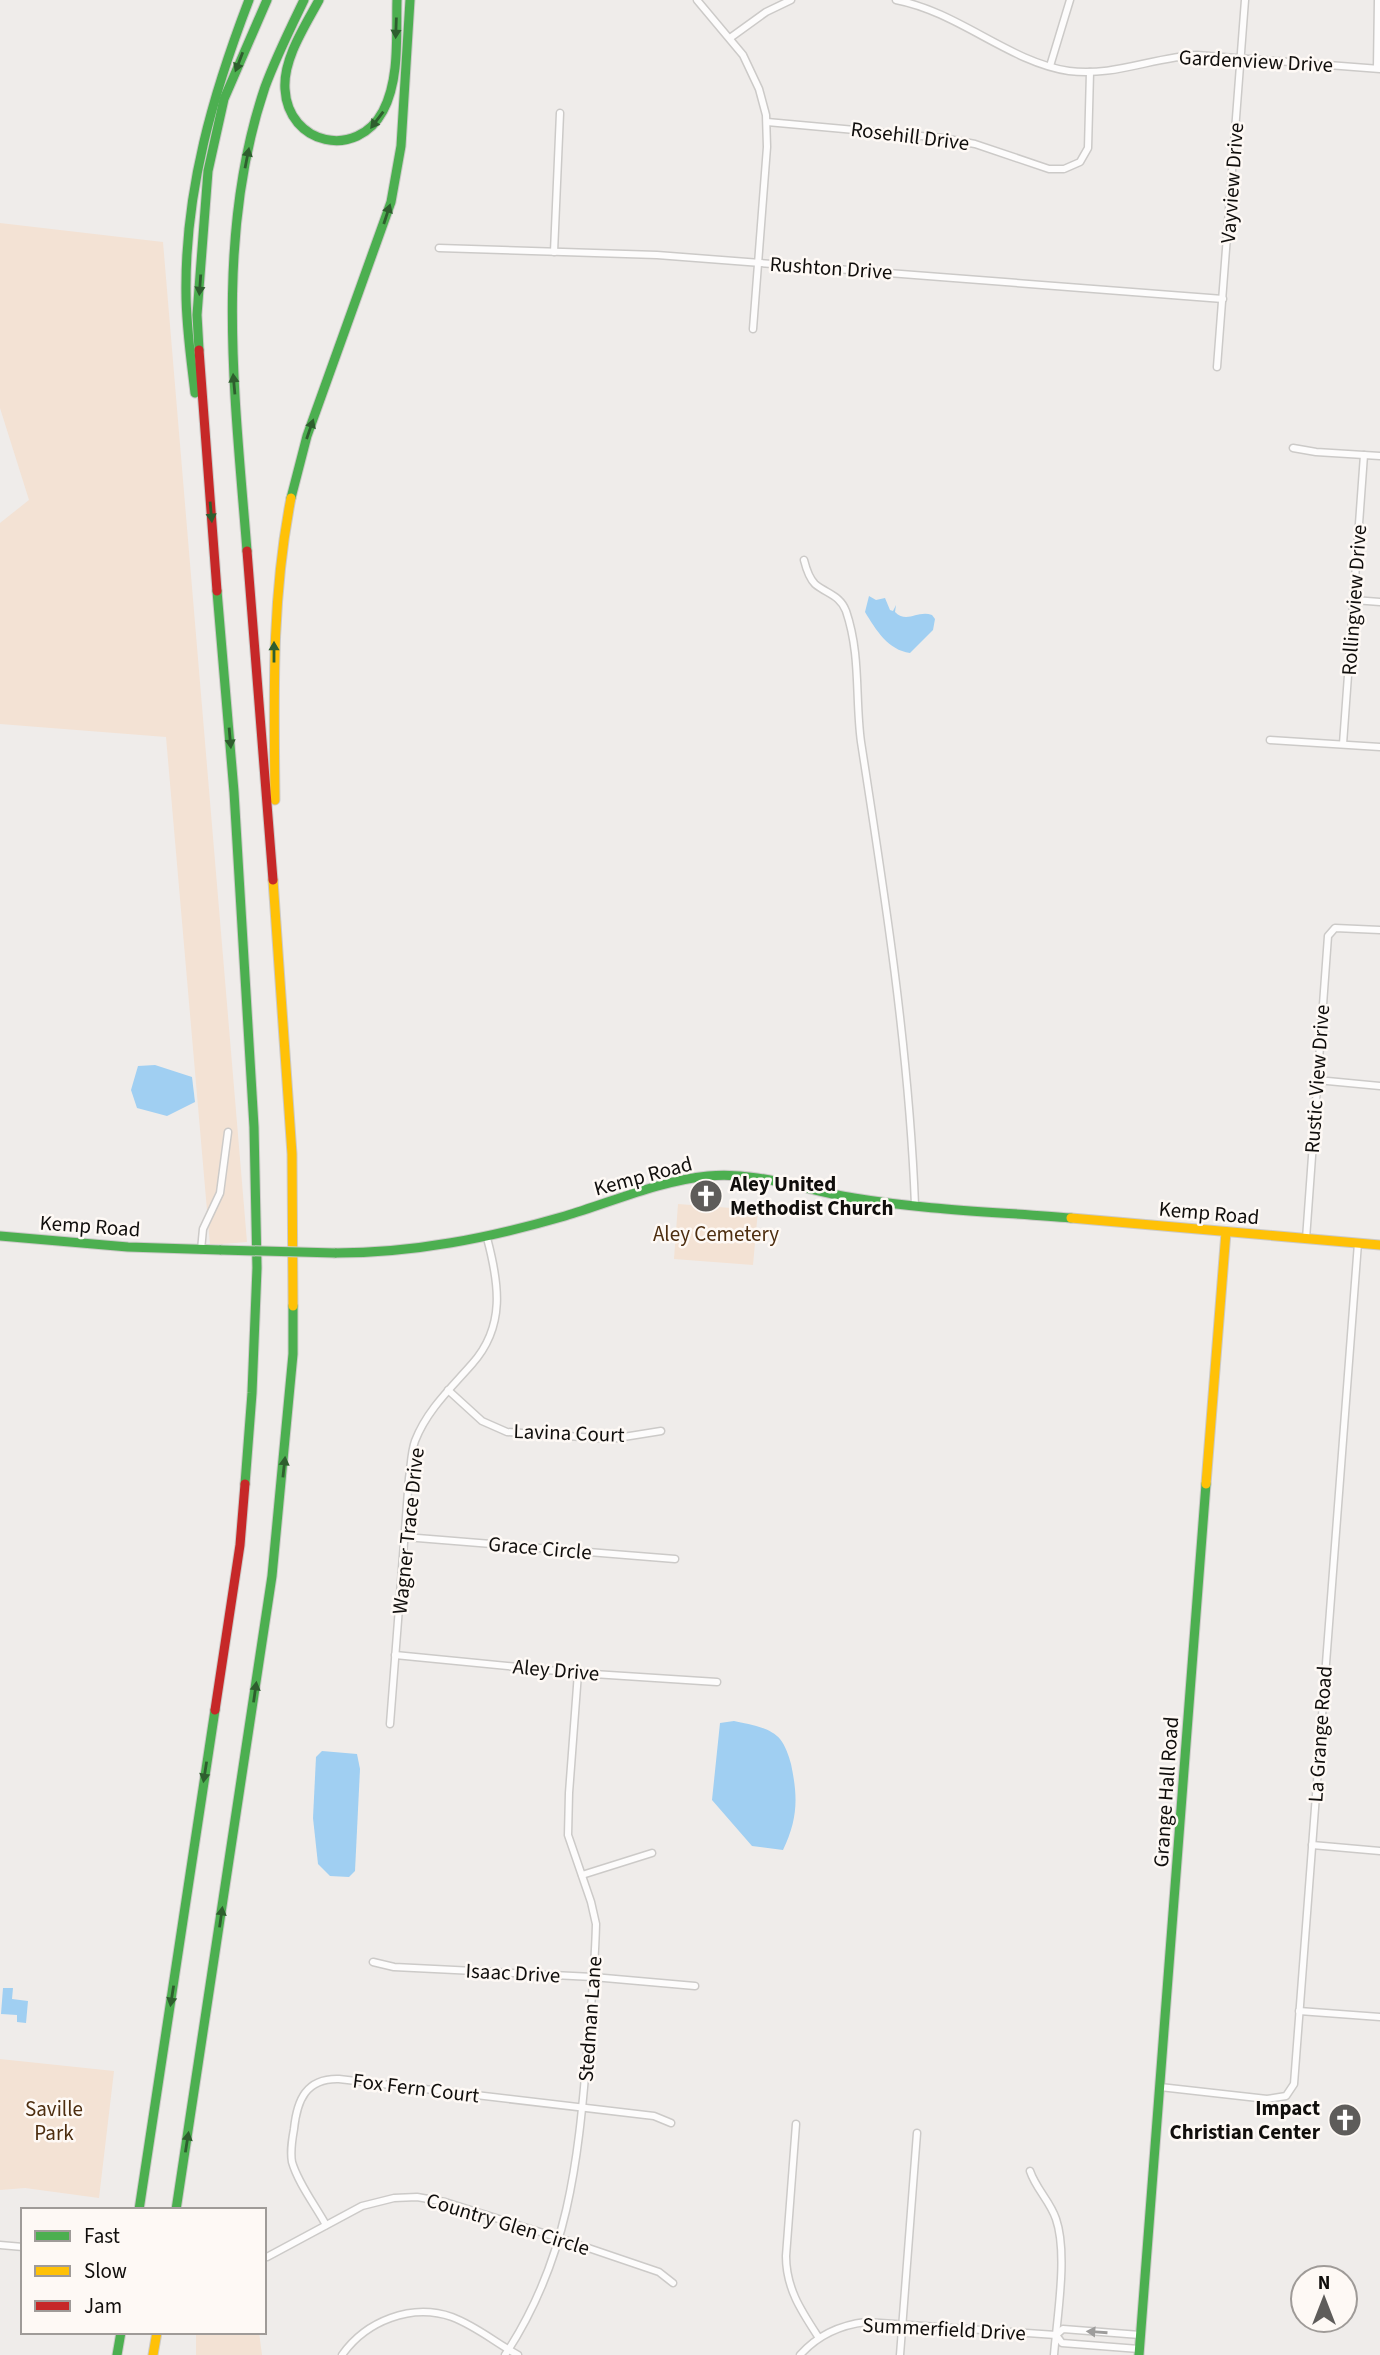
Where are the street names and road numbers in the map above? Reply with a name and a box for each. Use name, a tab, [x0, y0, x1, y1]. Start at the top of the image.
street label: Gardenview Drive	[1178, 42, 1334, 80]
street label: Rosehill Drive	[849, 114, 971, 158]
street label: Vayview Drive	[1213, 122, 1251, 244]
street label: Rushton Drive	[769, 249, 893, 287]
street label: Rollingview Drive	[1334, 523, 1374, 677]
street label: Rustic View Drive	[1297, 1004, 1337, 1154]
street label: Kemp Road	[590, 1148, 696, 1204]
street label: Kemp Road	[1158, 1194, 1260, 1232]
street label: Kemp Road	[39, 1208, 141, 1244]
street label: Lavina Court	[513, 1416, 625, 1450]
street label: Wagner Trace Drive	[384, 1446, 432, 1616]
street label: Grace Circle	[487, 1529, 593, 1567]
street label: Aley Drive	[511, 1651, 601, 1689]
street label: La Grange Road	[1300, 1665, 1340, 1803]
street label: Grange Hall Road	[1146, 1716, 1186, 1868]
street label: Stedman Lane	[571, 1955, 609, 2083]
street label: Isaac Drive	[465, 1956, 561, 1990]
street label: Fox Fern Court	[351, 2065, 481, 2111]
street label: Country Glen Circle	[423, 2185, 593, 2263]
street label: Summerfield Drive	[862, 2310, 1026, 2348]

